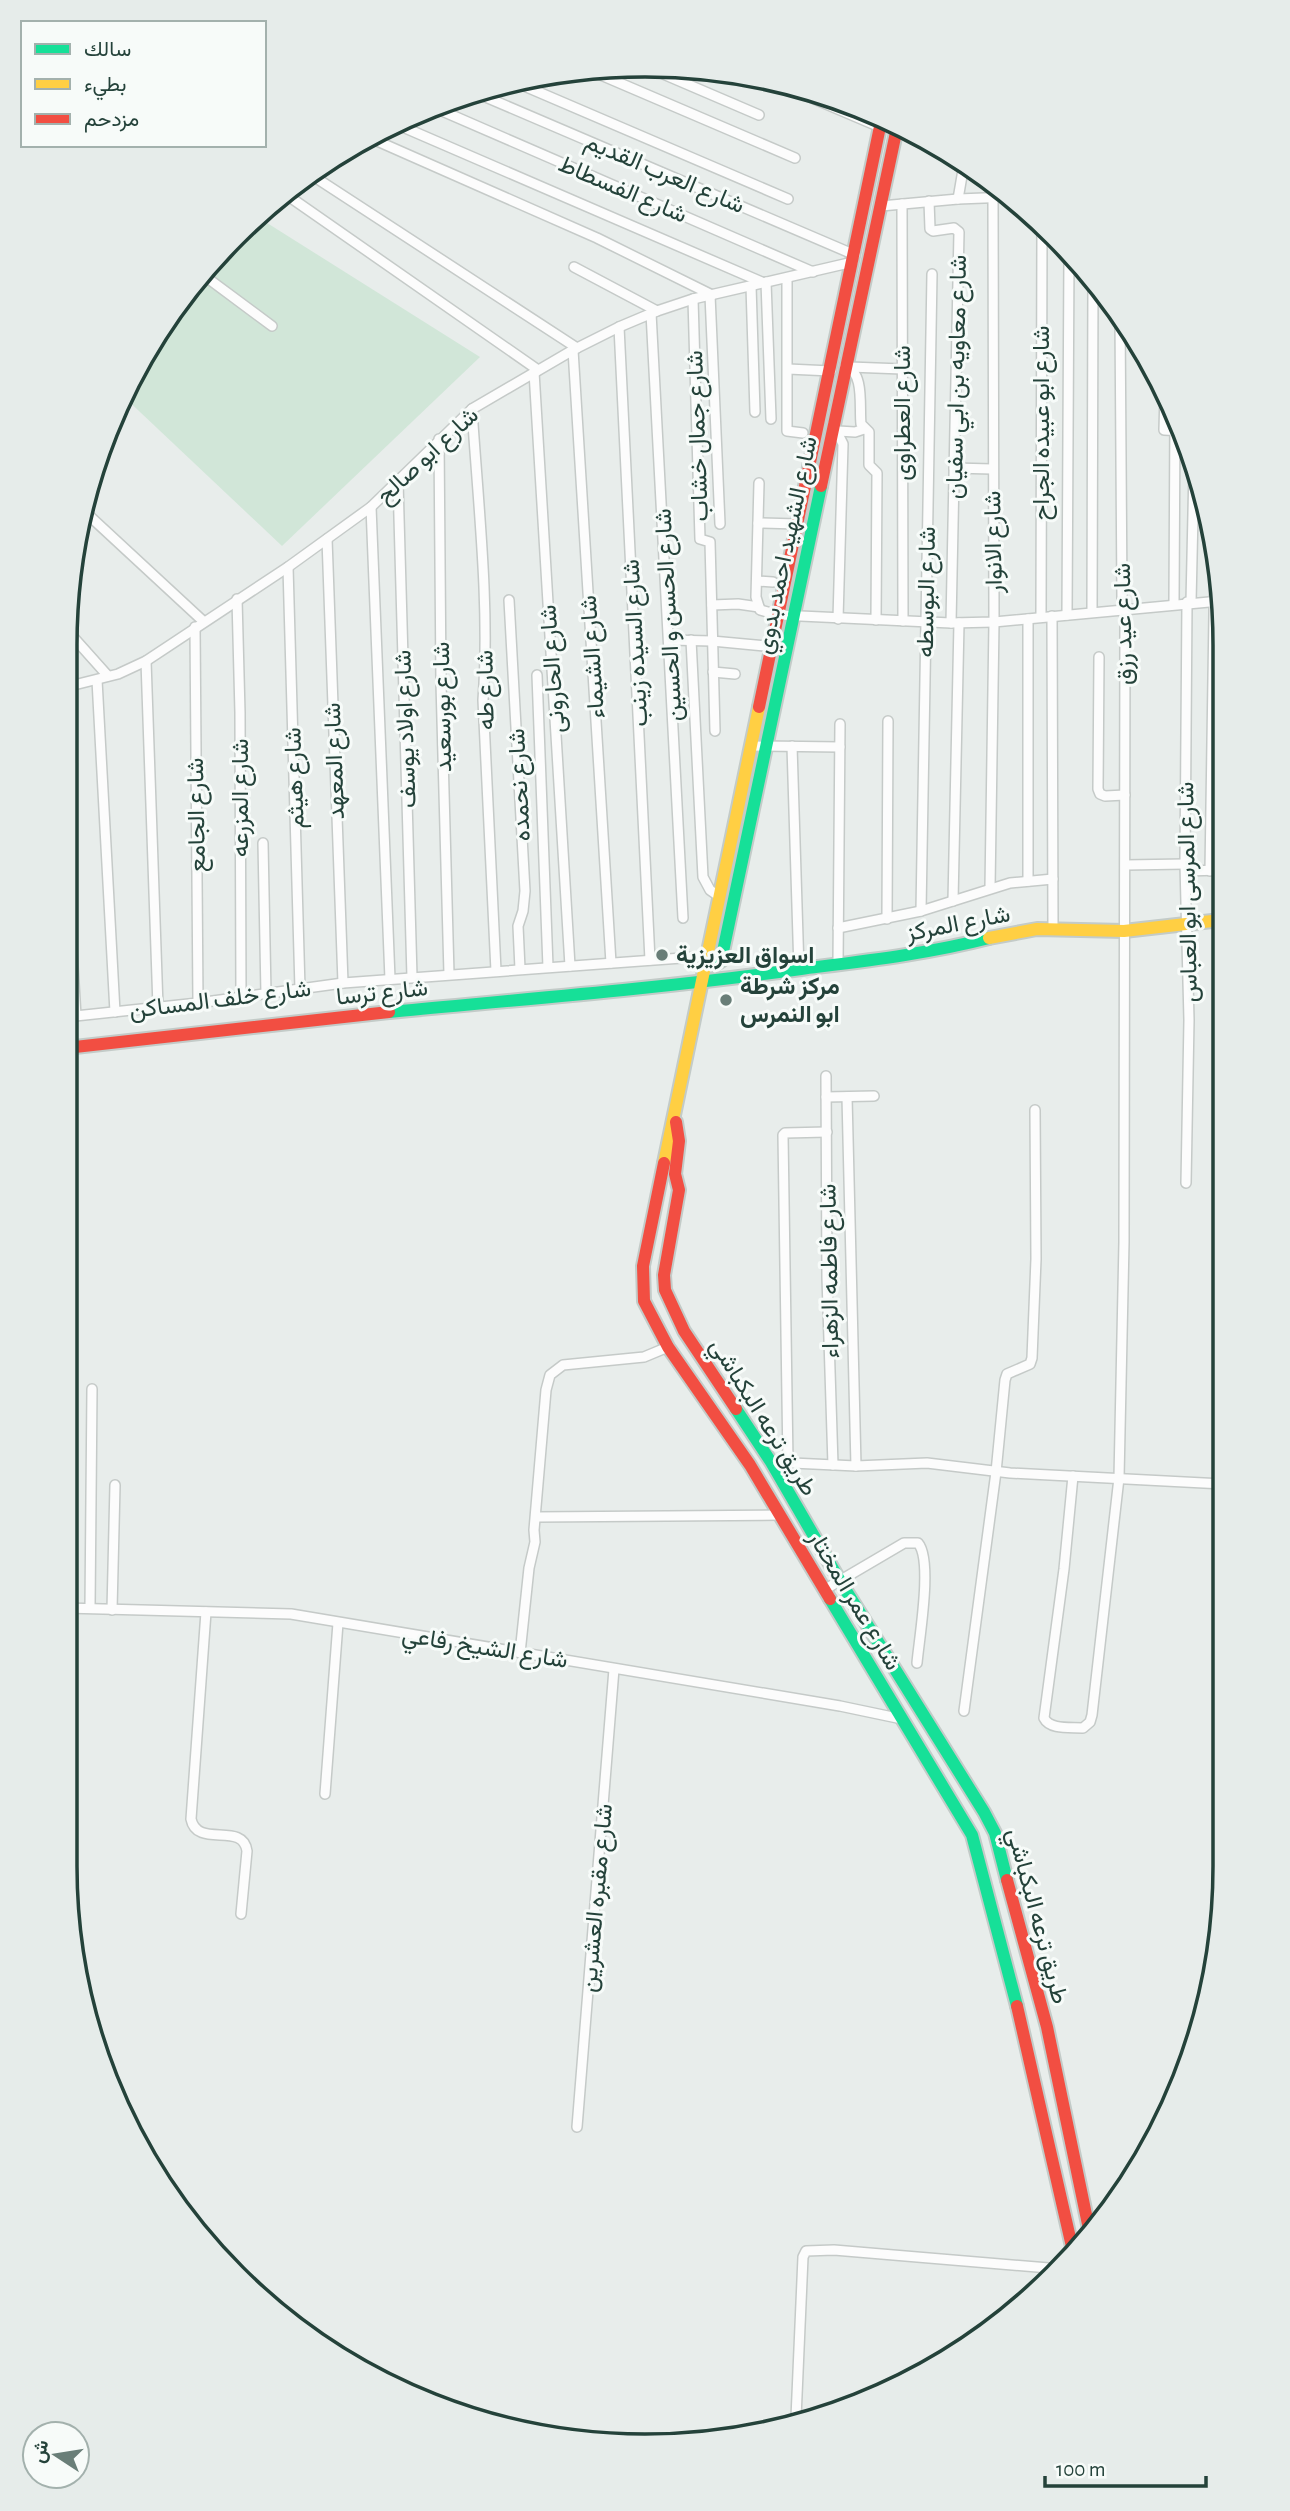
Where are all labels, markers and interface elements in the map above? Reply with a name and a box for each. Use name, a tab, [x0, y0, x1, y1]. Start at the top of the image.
legend	[21, 21, 266, 147]
text: سالك	[84, 39, 131, 60]
text: بطيء	[84, 74, 127, 101]
text: مزدحم	[84, 109, 139, 133]
street label: شارع العرب القديم	[580, 130, 748, 221]
street label: شارع الفسطاط	[554, 152, 690, 231]
street label: شارع معاويه بن ابي سفيان	[943, 255, 977, 500]
street label: شارع ابو عبيده الجراح	[1030, 325, 1057, 521]
street label: شارع العطراوى	[891, 345, 918, 481]
street label: شارع جمال خشاب	[683, 350, 716, 522]
street label: شارع ابو صالح	[372, 403, 486, 512]
street label: شارع الشهيد احمد بدوي	[752, 434, 828, 657]
street label: شارع الانوار	[981, 490, 1010, 595]
street label: شارع الحسن و الحسين	[651, 508, 690, 722]
street label: شارع البوسطه	[914, 526, 943, 658]
street label: شارع السيده زينب	[620, 558, 655, 727]
street label: شارع عيد رزق	[1111, 563, 1140, 685]
street label: شارع الشيماء	[577, 594, 612, 719]
street label: شارع الحارونى	[537, 604, 572, 734]
street label: شارع بورسعيد	[430, 642, 459, 772]
street label: شارع اولاد يوسف	[391, 649, 424, 808]
street label: شارع طه	[473, 650, 502, 730]
street label: شارع المعهد	[321, 702, 352, 820]
street label: شارع هيثم	[281, 727, 312, 829]
street label: شارع نحمده	[505, 728, 538, 842]
street label: شارع المزرعه	[229, 739, 256, 857]
street label: شارع الجامع	[184, 757, 214, 872]
street label: شارع المرسى ابو العباس	[1174, 781, 1205, 1003]
street label: شارع المركز	[903, 902, 1013, 949]
place label: اسواق العزيزية	[676, 944, 814, 970]
marker: اسواق العزيزية	[654, 947, 670, 963]
place label: مركز شرطة ابو النمرس	[740, 975, 840, 1029]
street label: شارع ترسا	[335, 976, 430, 1013]
street label: شارع خلف المساكن	[128, 977, 313, 1026]
marker: مركز شرطة ابو النمرس	[718, 992, 734, 1008]
street label: شارع فاطمه الزهراء	[816, 1183, 847, 1359]
street label: طريق ترعه البكباشي	[700, 1335, 821, 1504]
street label: شارع عمر المختار	[800, 1526, 905, 1676]
street label: شارع الشيخ رفاعي	[399, 1623, 569, 1679]
street label: شارع مقبره العشرين	[577, 1803, 620, 1994]
street label: طريق ترعه البكباشي	[996, 1826, 1072, 2008]
north arrow	[21, 2420, 91, 2490]
text: ش	[29, 2438, 54, 2465]
scale bar	[1045, 2444, 1206, 2488]
text: 100 m	[1056, 2459, 1106, 2480]

